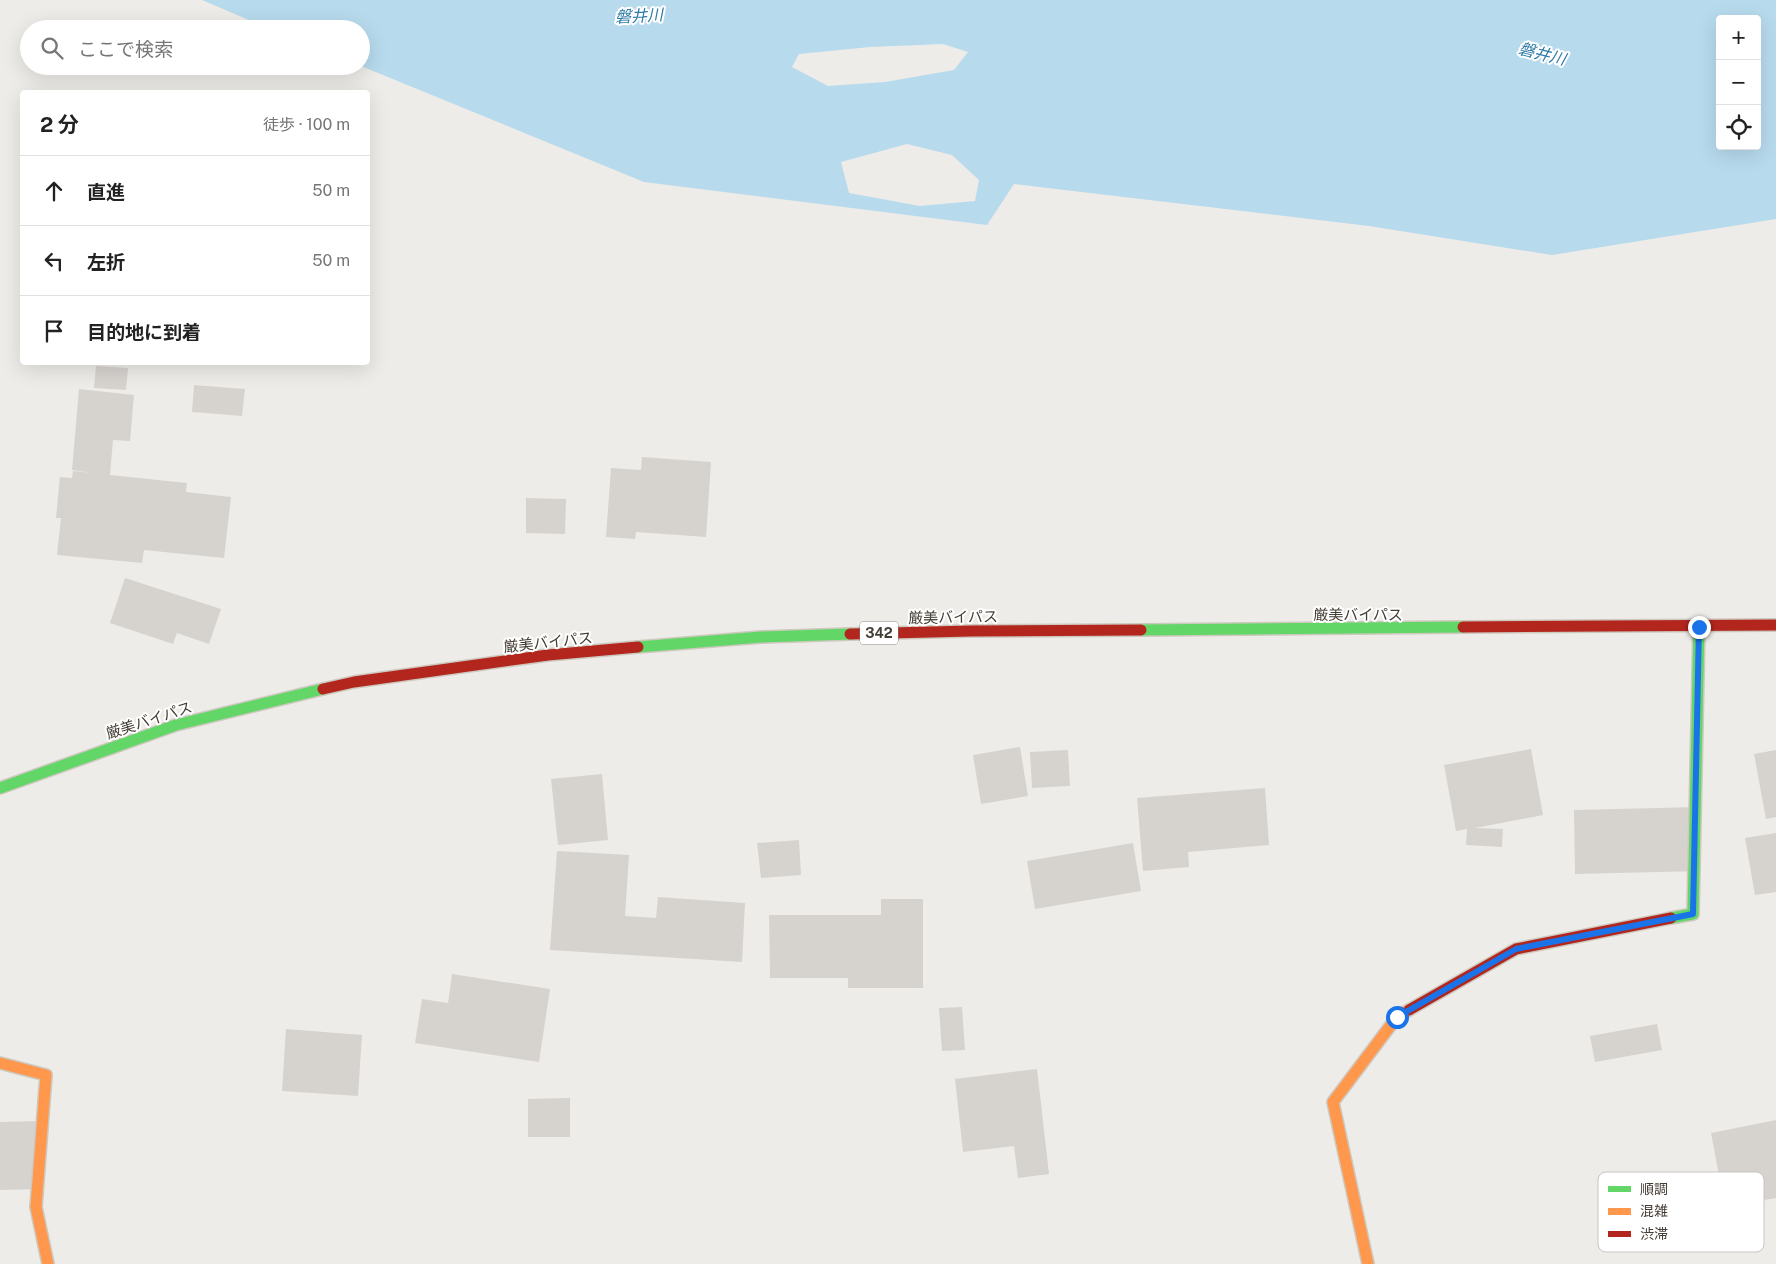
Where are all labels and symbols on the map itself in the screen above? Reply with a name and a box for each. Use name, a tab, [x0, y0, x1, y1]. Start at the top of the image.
water label: 磐井川	[615, 5, 665, 27]
water label: 磐井川	[1516, 39, 1570, 70]
street label: 厳美バイパス	[1313, 606, 1403, 623]
street label: 厳美バイパス	[908, 608, 998, 626]
route end	[1688, 616, 1711, 639]
road number: 342	[860, 622, 898, 644]
street label: 厳美バイパス	[503, 629, 593, 655]
street label: 厳美バイパス	[104, 698, 194, 742]
route start	[1386, 1006, 1409, 1029]
legend	[1598, 1172, 1764, 1252]
text: 順調	[1640, 1181, 1668, 1197]
text: 混雑	[1640, 1203, 1668, 1219]
text: 渋滞	[1640, 1226, 1668, 1242]

